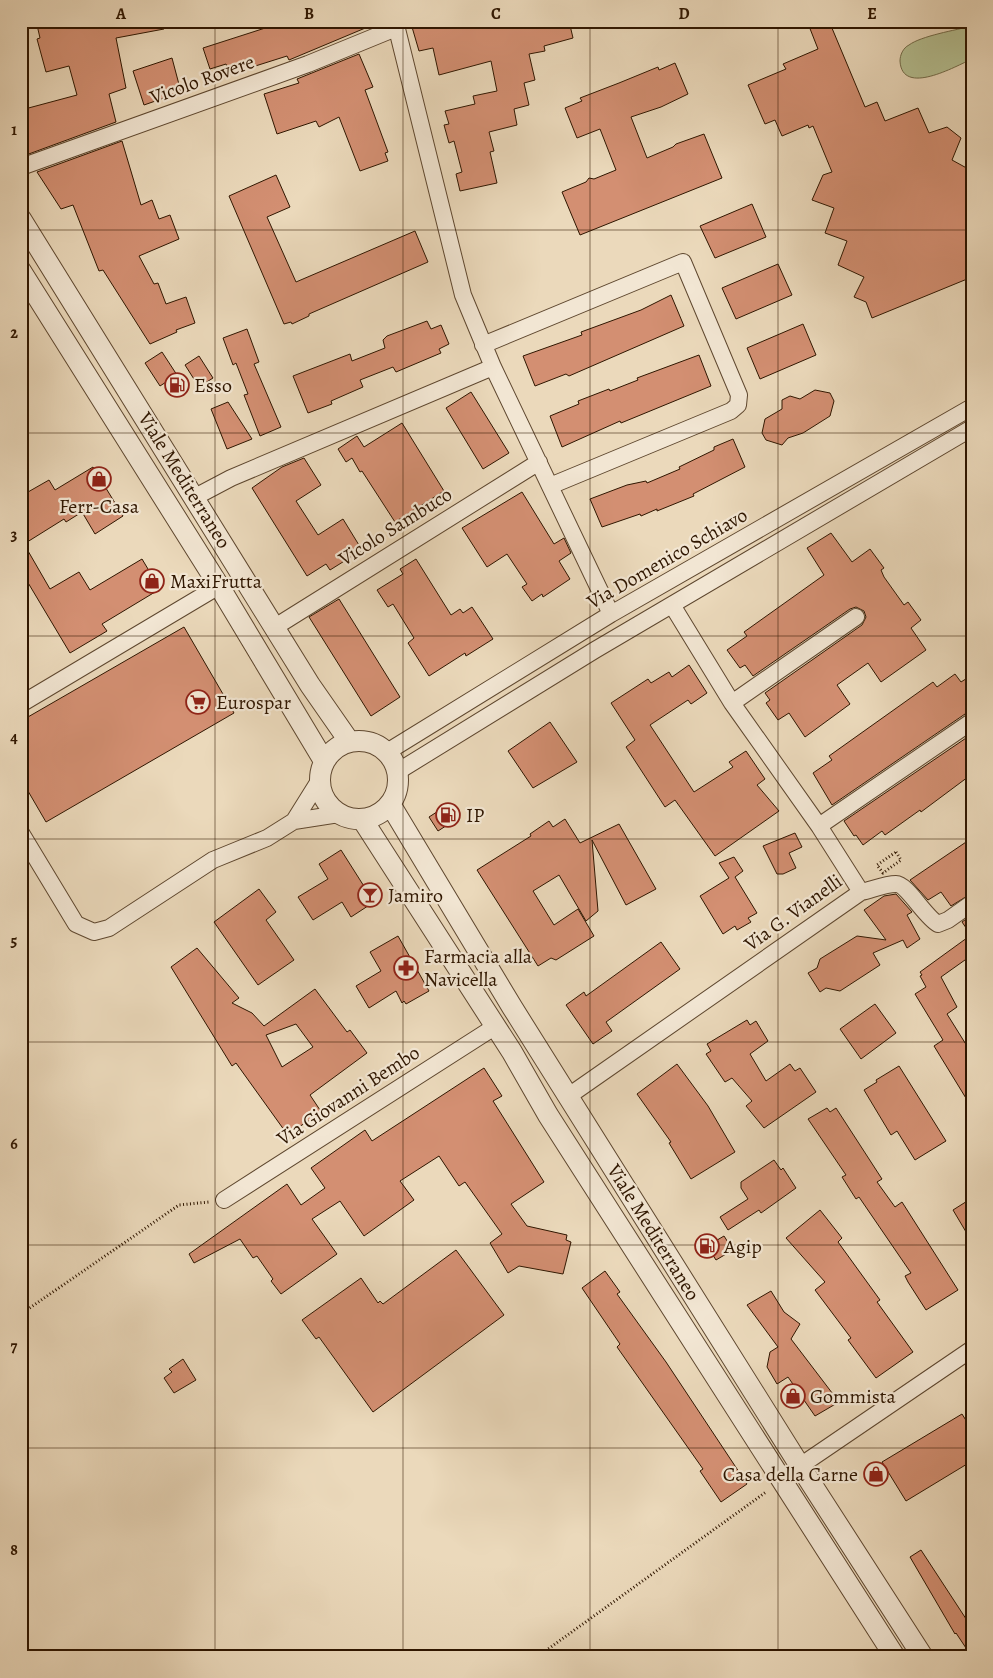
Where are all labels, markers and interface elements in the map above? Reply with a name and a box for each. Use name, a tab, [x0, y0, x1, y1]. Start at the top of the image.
text: A	[115, 3, 127, 25]
text: B	[304, 3, 314, 25]
text: C	[491, 3, 501, 25]
text: D	[678, 3, 690, 25]
text: E	[867, 3, 877, 25]
street label: Vicolo Rovere	[145, 48, 258, 111]
text: 1	[11, 119, 17, 141]
text: 2	[10, 322, 18, 344]
fuel station icon: Esso	[164, 372, 190, 398]
place label: Esso	[194, 372, 232, 399]
street label: Viale Mediterraneo	[131, 406, 237, 554]
shop icon: Ferr-Casa	[86, 466, 112, 492]
street label: Vicolo Sambuco	[332, 481, 457, 573]
place label: Ferr-Casa	[59, 493, 140, 520]
street label: Via Domenico Schiavo	[581, 501, 752, 616]
text: 3	[11, 524, 18, 546]
shop icon: MaxiFrutta	[139, 568, 165, 594]
place label: MaxiFrutta	[170, 568, 263, 595]
supermarket icon: Eurospar	[185, 689, 211, 715]
place label: Eurospar	[216, 689, 292, 716]
text: 4	[10, 727, 18, 749]
fuel station icon: IP	[435, 802, 461, 828]
place label: IP	[466, 802, 484, 829]
street label: Via G. Vianelli	[738, 868, 848, 958]
bar icon: Jamiro	[357, 882, 383, 908]
place label: Jamiro	[388, 882, 443, 909]
text: 5	[11, 930, 18, 952]
place label: Farmacia alla Navicella	[424, 943, 533, 993]
pharmacy icon: Farmacia alla Navicella	[393, 955, 419, 981]
street label: Via Giovanni Bembo	[271, 1039, 425, 1152]
text: 6	[10, 1133, 18, 1155]
street label: Viale Mediterraneo	[600, 1158, 706, 1306]
fuel station icon: Agip	[694, 1233, 720, 1259]
place label: Agip	[723, 1233, 762, 1260]
text: 7	[11, 1336, 18, 1358]
shop icon: Gommista	[780, 1383, 806, 1409]
place label: Gommista	[810, 1383, 896, 1410]
place label: Casa della Carne	[723, 1461, 858, 1488]
shop icon: Casa della Carne	[863, 1461, 889, 1487]
text: 8	[10, 1539, 18, 1561]

